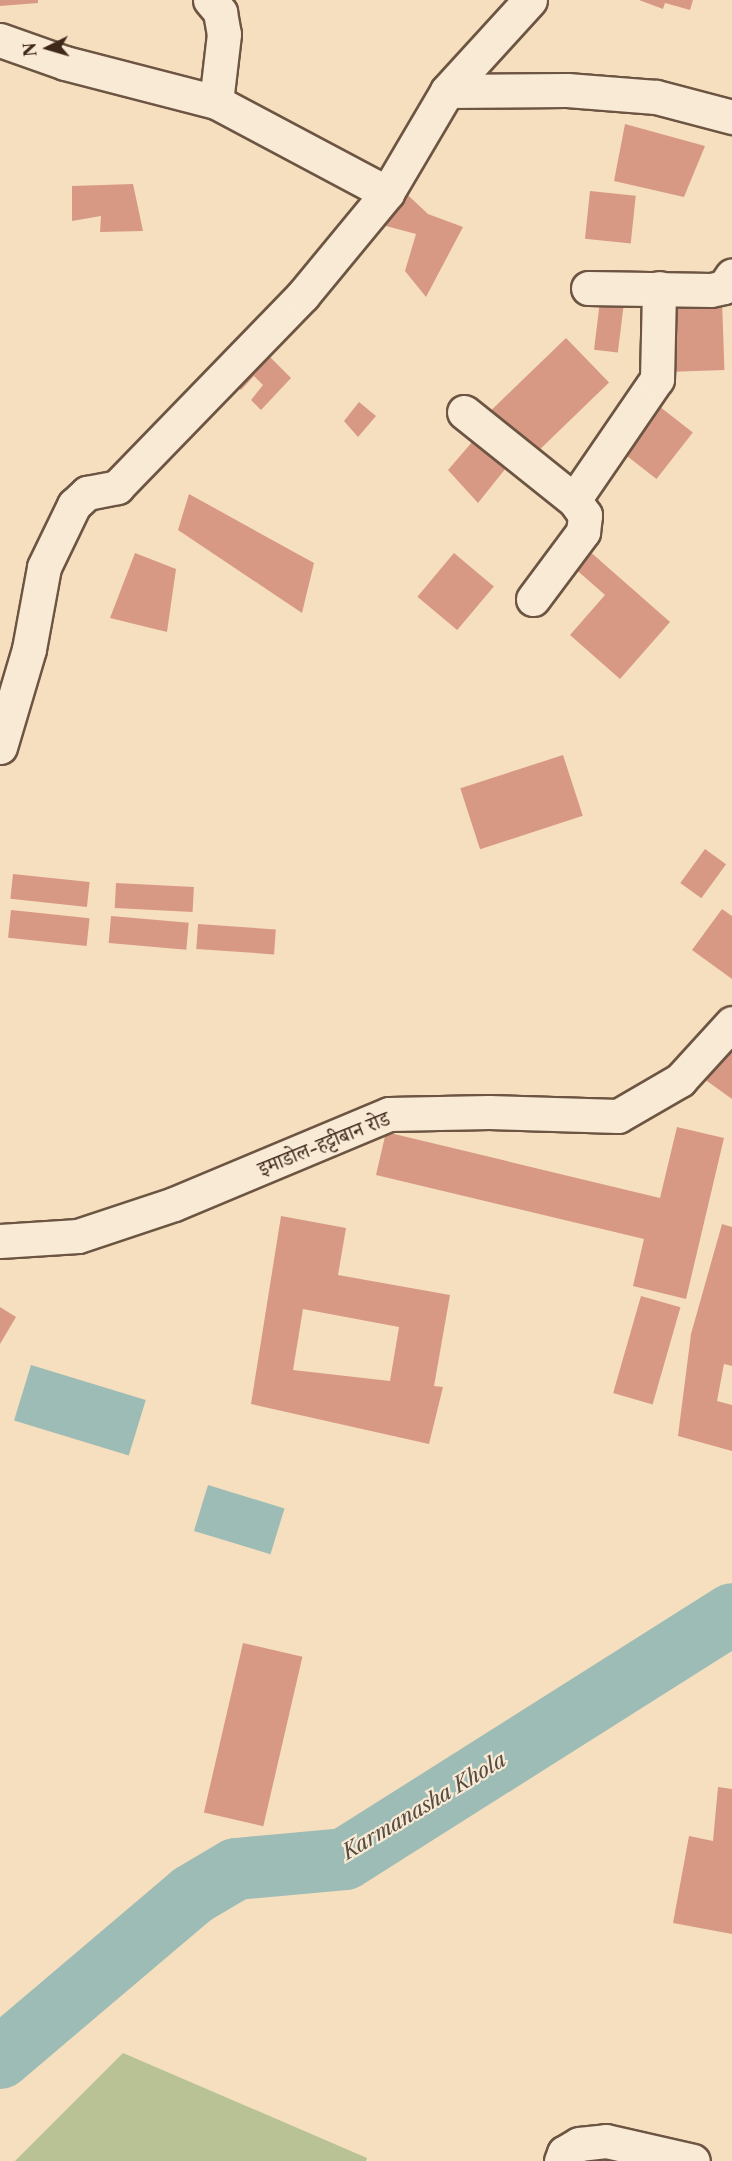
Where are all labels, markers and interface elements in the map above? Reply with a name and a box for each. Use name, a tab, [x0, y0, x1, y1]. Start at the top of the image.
north arrow	[18, 18, 78, 78]
text: N	[20, 42, 41, 57]
street label: इमाडोल-हट्टीबान रोड	[255, 1107, 393, 1181]
water label: Karmanasha Khola	[337, 1747, 511, 1865]

